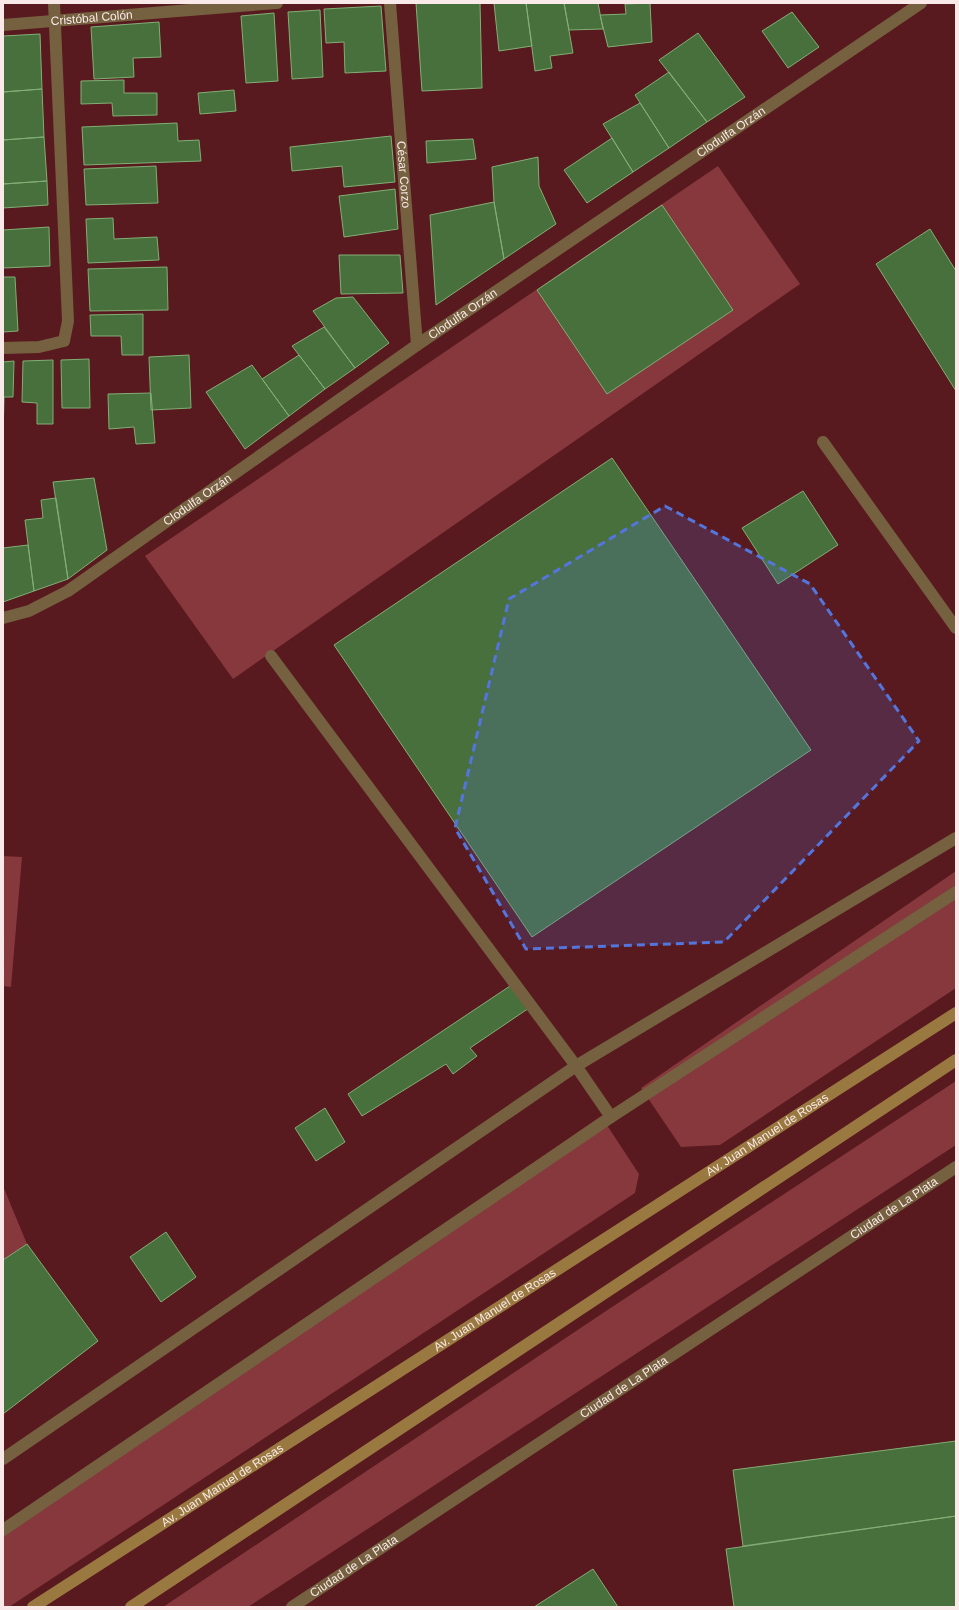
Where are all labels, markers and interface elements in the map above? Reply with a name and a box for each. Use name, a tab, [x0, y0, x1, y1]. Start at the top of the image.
street label: Cristóbal Colón	[50, 8, 133, 28]
street label: Clodulfa Orzán	[694, 104, 768, 160]
street label: César Corzo	[394, 140, 413, 209]
street label: Clodulfa Orzán	[426, 286, 500, 342]
street label: Clodulfa Orzán	[161, 471, 234, 529]
street label: Av. Juan Manuel de Rosas	[703, 1090, 831, 1179]
street label: Ciudad de La Plata	[847, 1174, 941, 1242]
street label: Av. Juan Manuel de Rosas	[431, 1265, 558, 1354]
street label: Ciudad de La Plata	[577, 1353, 671, 1421]
street label: Av. Juan Manuel de Rosas	[158, 1441, 286, 1530]
street label: Ciudad de La Plata	[307, 1532, 400, 1600]

